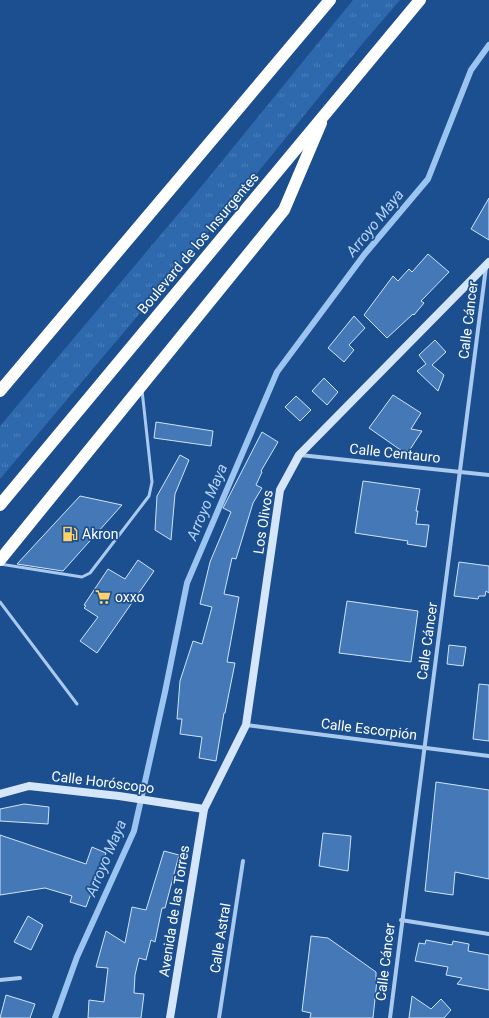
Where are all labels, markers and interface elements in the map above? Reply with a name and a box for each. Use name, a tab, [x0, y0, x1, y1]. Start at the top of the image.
street label: Boulevard de los Insurgentes	[134, 169, 262, 317]
water label: Arroyo Maya	[342, 186, 408, 261]
street label: Calle Cáncer	[455, 280, 481, 360]
street label: Calle Centauro	[349, 440, 441, 466]
water label: Arroyo Maya	[182, 461, 231, 544]
street label: Los Olivos	[250, 489, 276, 555]
fuel station icon: Akron	[61, 525, 79, 543]
place label: Akron	[82, 526, 119, 542]
supermarket icon: oxxo	[94, 588, 112, 606]
place label: oxxo	[115, 589, 145, 605]
street label: Calle Cáncer	[414, 601, 440, 681]
street label: Calle Escorpión	[320, 715, 418, 743]
street label: Calle Horóscopo	[51, 768, 155, 796]
water label: Arroyo Maya	[81, 817, 130, 900]
street label: Avenida de las Torres	[156, 844, 192, 978]
street label: Calle Astral	[207, 902, 233, 974]
street label: Calle Cáncer	[372, 922, 398, 1002]

